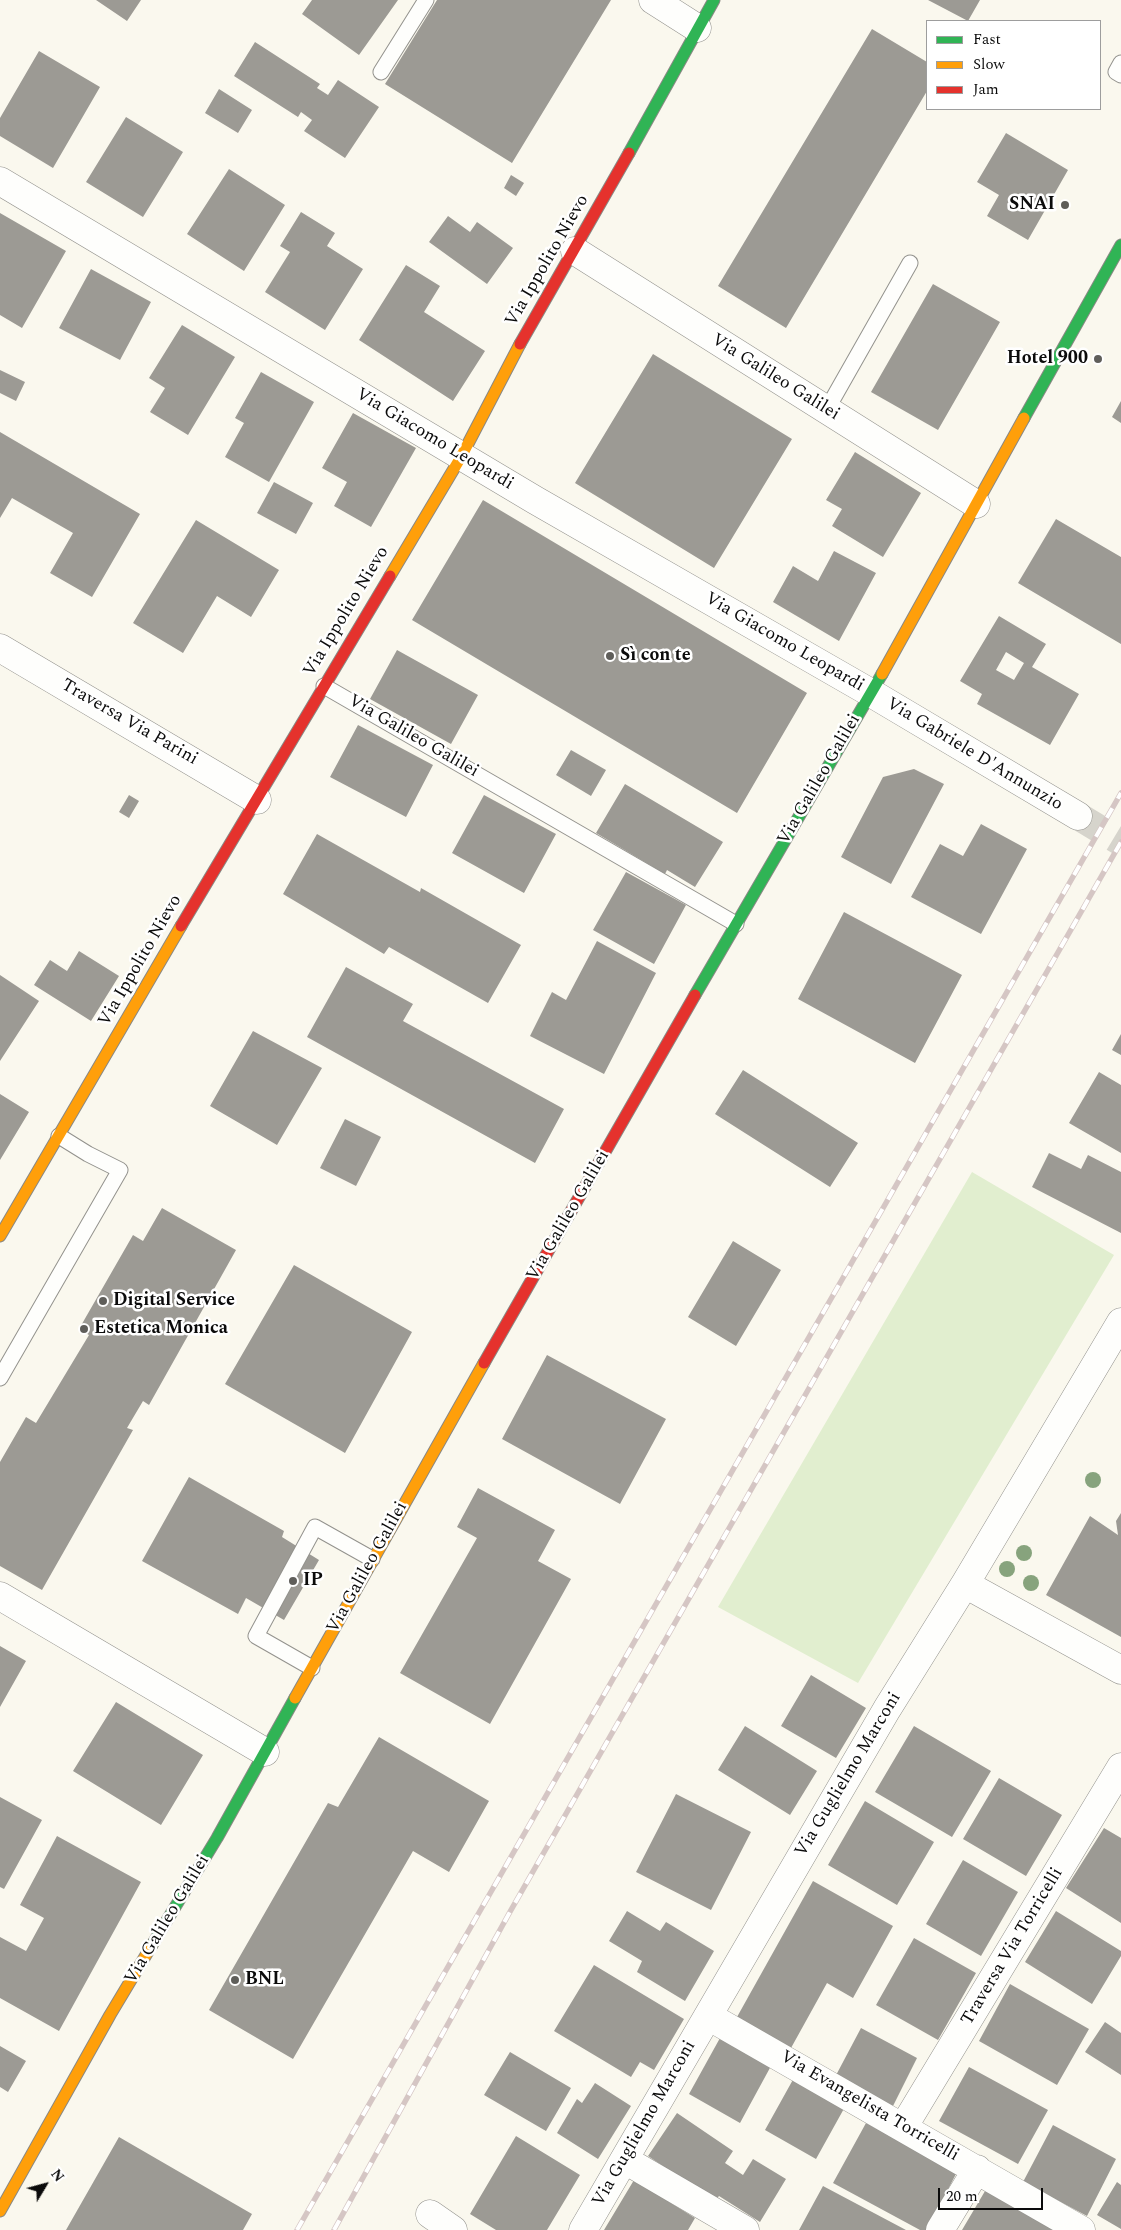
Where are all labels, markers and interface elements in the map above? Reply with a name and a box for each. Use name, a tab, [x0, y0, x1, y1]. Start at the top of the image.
legend	[926, 20, 1101, 110]
text: Fast	[973, 28, 1001, 51]
text: Slow	[973, 53, 1005, 76]
text: Jam	[973, 78, 999, 101]
street label: Via Ippolito Nievo	[502, 191, 594, 331]
place label: SNAI	[1009, 194, 1055, 216]
marker: SNAI	[1059, 199, 1071, 211]
street label: Via Galileo Galilei	[707, 330, 843, 426]
place label: Hotel 900	[1007, 348, 1088, 370]
marker: Hotel 900	[1092, 353, 1104, 365]
street label: Via Giacomo Leopardi	[351, 384, 517, 496]
street label: Via Ippolito Nievo	[300, 543, 394, 681]
street label: Via Giacomo Leopardi	[701, 589, 867, 697]
place label: Sì con te	[620, 645, 691, 667]
marker: Sì con te	[604, 650, 616, 662]
street label: Traversa Via Parini	[57, 675, 201, 771]
street label: Via Galileo Galilei	[344, 691, 482, 783]
street label: Via Gabriele D'Annunzio	[882, 694, 1066, 816]
street label: Via Galileo Galilei	[774, 711, 866, 849]
street label: Via Ippolito Nievo	[95, 891, 187, 1031]
street label: Via Galileo Galilei	[523, 1147, 615, 1285]
place label: Digital Service	[113, 1290, 235, 1312]
marker: Digital Service	[97, 1295, 109, 1307]
place label: Estetica Monica	[94, 1318, 228, 1340]
marker: Estetica Monica	[78, 1323, 90, 1335]
street label: Via Galileo Galilei	[323, 1498, 413, 1638]
place label: IP	[303, 1570, 323, 1592]
marker: IP	[287, 1575, 299, 1587]
street label: Via Guglielmo Marconi	[791, 1689, 907, 1861]
street label: Via Galileo Galilei	[121, 1851, 215, 1989]
street label: Traversa Via Torricelli	[957, 1864, 1069, 2030]
place label: BNL	[245, 1969, 284, 1991]
marker: BNL	[229, 1974, 241, 1986]
street label: Via Guglielmo Marconi	[589, 2037, 701, 2211]
street label: Via Evangelista Torricelli	[776, 2047, 962, 2167]
north arrow	[20, 2160, 70, 2210]
text: N	[46, 2165, 69, 2187]
scale bar	[941, 2178, 1046, 2210]
text: 20 m	[946, 2185, 978, 2208]

